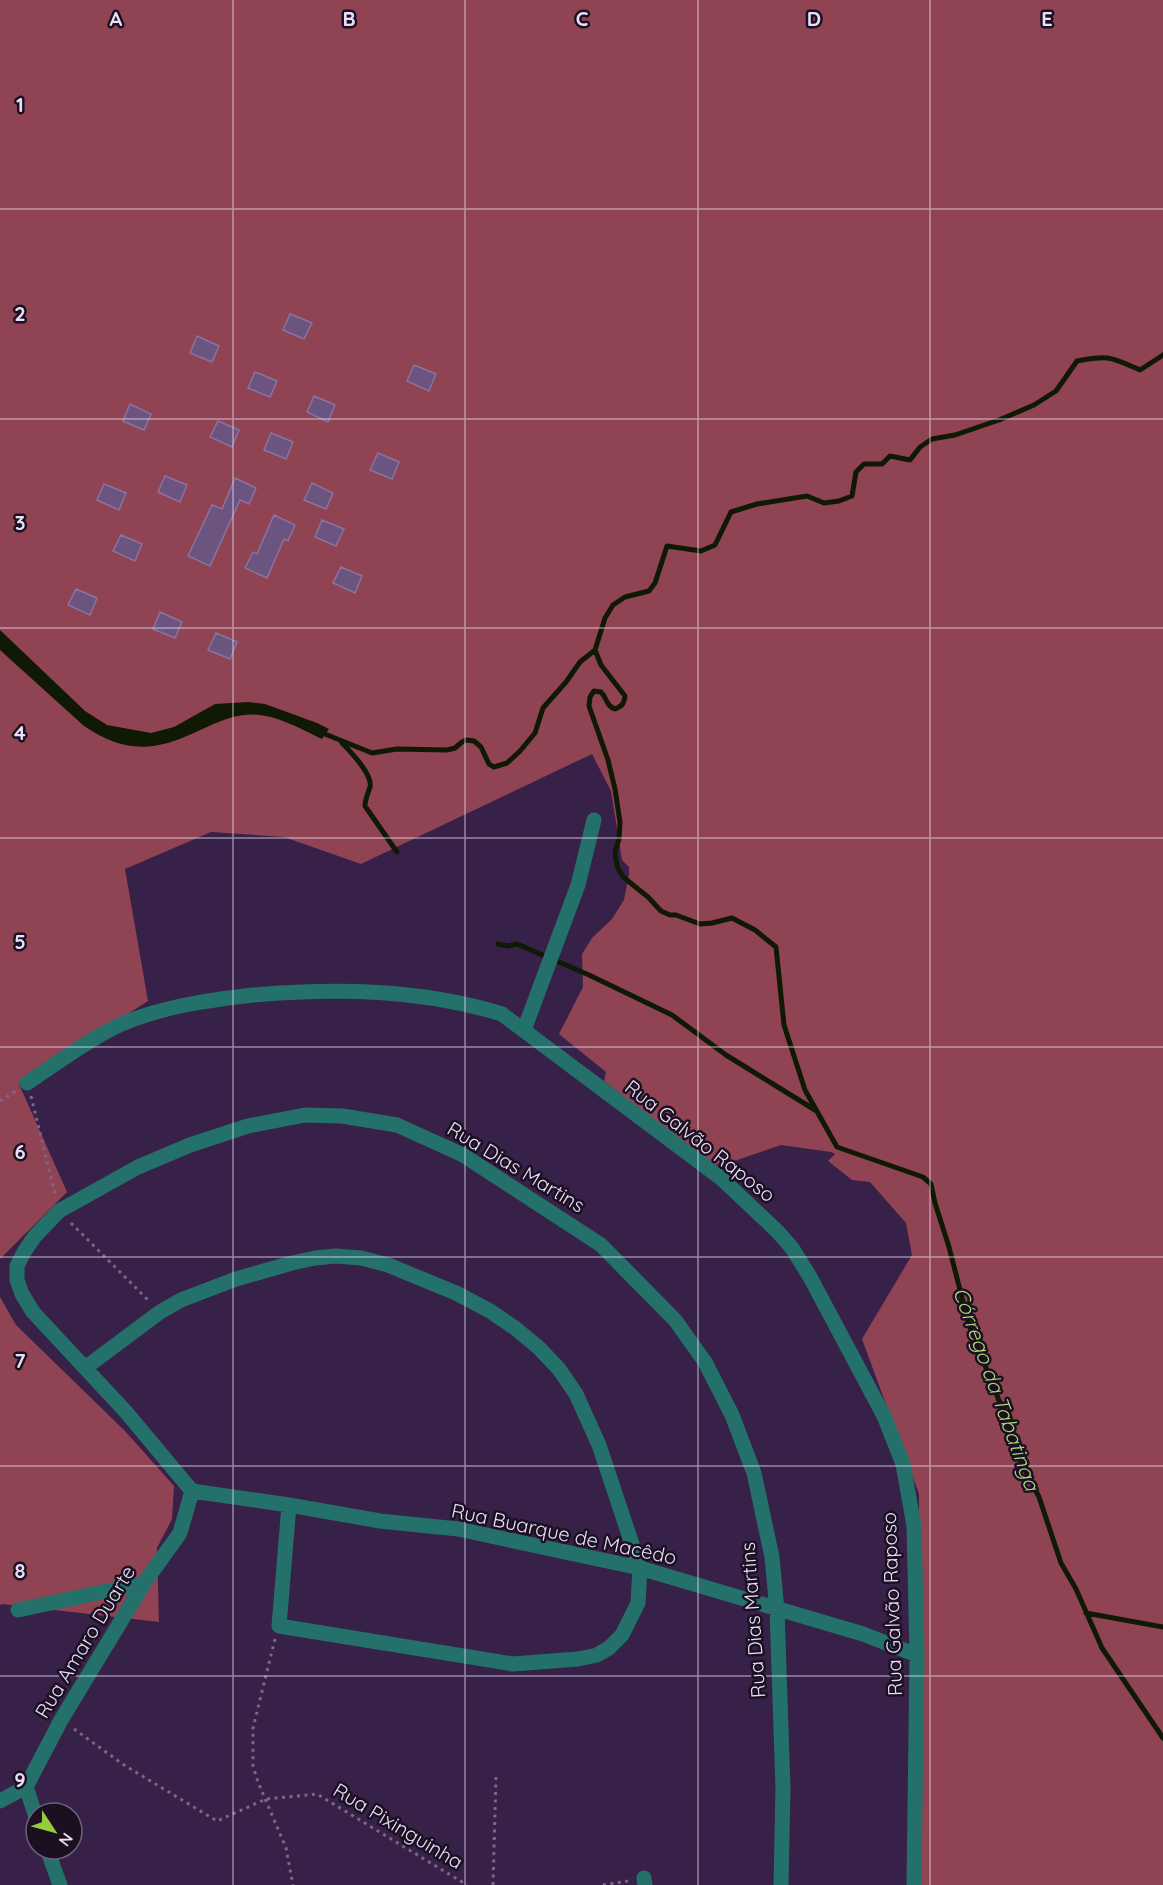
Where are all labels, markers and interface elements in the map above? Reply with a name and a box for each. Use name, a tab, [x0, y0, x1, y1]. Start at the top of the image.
text: A	[110, 6, 123, 31]
text: B	[342, 6, 356, 31]
text: C	[576, 6, 589, 31]
text: D	[807, 6, 821, 31]
text: E	[1041, 6, 1053, 31]
text: 1	[16, 92, 24, 117]
text: 2	[14, 301, 26, 326]
text: 3	[15, 510, 25, 535]
text: 4	[14, 720, 26, 745]
text: 5	[14, 929, 26, 954]
street label: Rua Galvão Raposo	[620, 1074, 781, 1207]
street label: Rua Dias Martins	[443, 1116, 590, 1217]
text: 6	[14, 1139, 26, 1164]
water label: Córrego da Tabatinga	[948, 1283, 1046, 1495]
text: 7	[15, 1348, 26, 1373]
street label: Rua Buarque de Macêdo	[449, 1497, 679, 1570]
street label: Rua Galvão Raposo	[876, 1512, 907, 1696]
street label: Rua Dias Martins	[735, 1541, 770, 1699]
text: 8	[15, 1558, 26, 1583]
street label: Rua Amaro Duarte	[29, 1561, 140, 1723]
text: 9	[14, 1767, 26, 1792]
street label: Rua Pixinguinha	[329, 1777, 468, 1874]
north arrow	[24, 1801, 84, 1861]
text: N	[55, 1829, 78, 1850]

